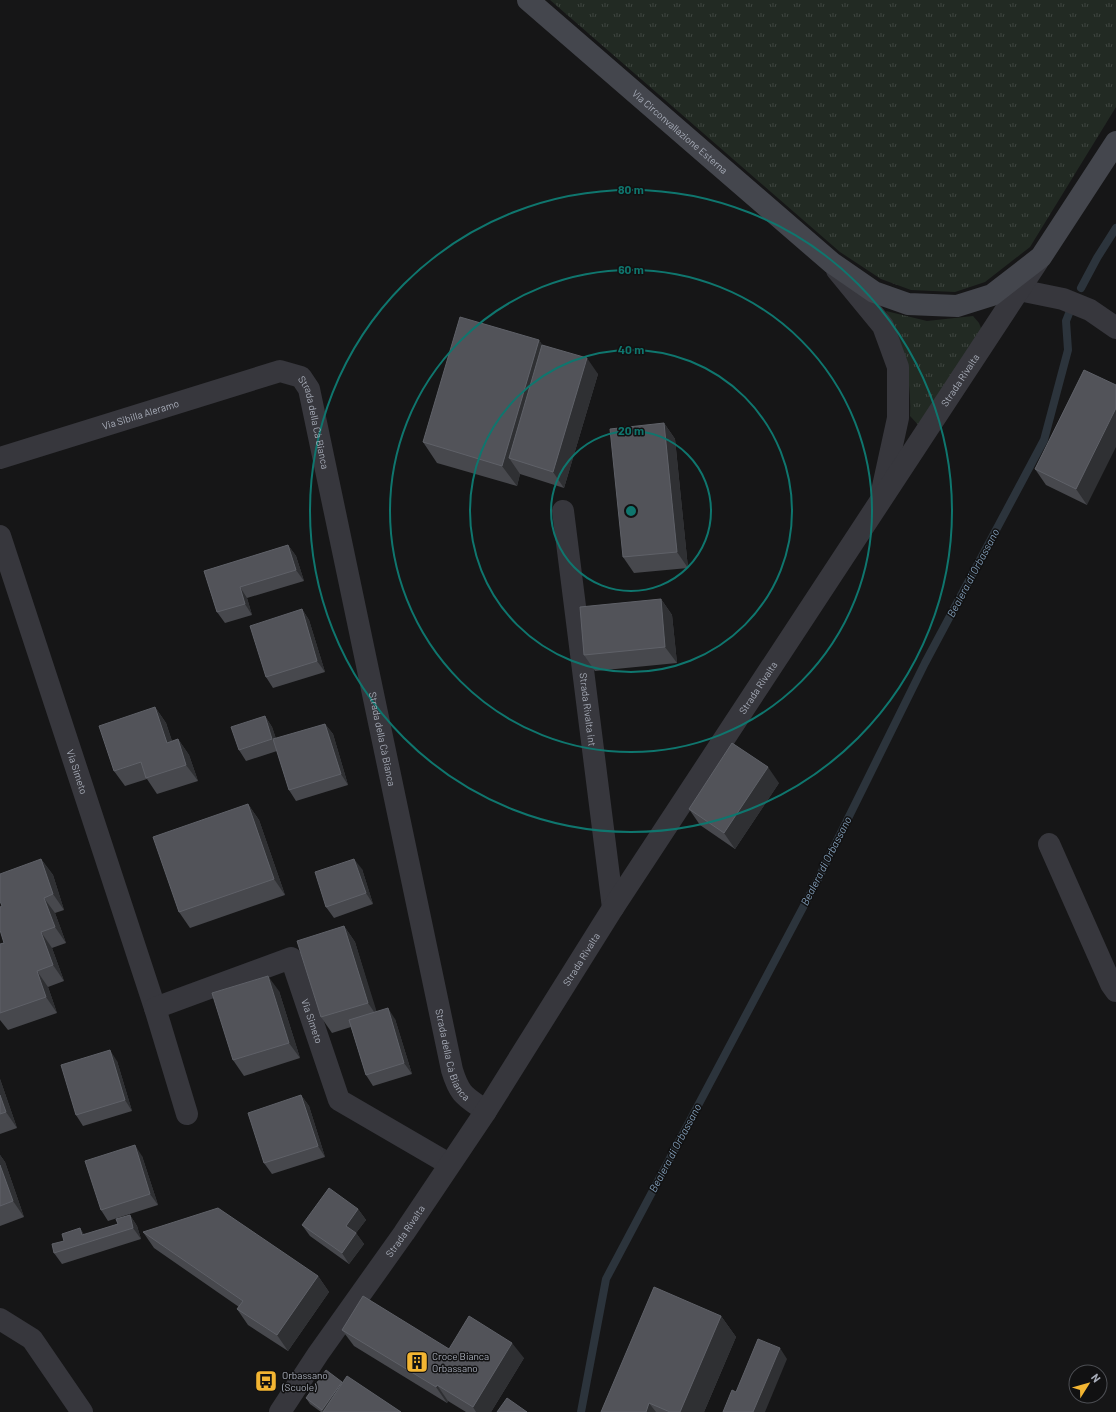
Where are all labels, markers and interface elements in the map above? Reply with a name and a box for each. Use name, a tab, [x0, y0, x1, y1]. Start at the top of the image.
street label: Via Circonvallazione Esterna	[630, 87, 730, 176]
text: 80 m	[618, 182, 644, 196]
text: 60 m	[618, 262, 644, 276]
text: 40 m	[618, 342, 644, 356]
street label: Strada Rivalta	[938, 351, 981, 408]
street label: Strada della Cà Bianca	[296, 374, 332, 470]
street label: Via Sibilla Aleramo	[100, 397, 180, 432]
text: 20 m	[618, 423, 644, 437]
centre of rings	[624, 504, 638, 518]
water label: Bealera di Orbassano	[944, 526, 1001, 619]
street label: Strada Rivalta	[736, 659, 779, 716]
street label: Strada Rivalta int	[577, 672, 599, 747]
street label: Strada della Cà Bianca	[367, 691, 398, 787]
street label: Via Simeto	[64, 748, 90, 796]
water label: Bealera di Orbassano	[797, 814, 854, 908]
street label: Strada Rivalta	[560, 930, 602, 988]
street label: Via Simeto	[299, 997, 325, 1045]
street label: Strada della Cà Bianca	[433, 1008, 473, 1103]
water label: Bealera di Orbassano	[646, 1101, 703, 1194]
street label: Strada Rivalta	[383, 1203, 427, 1259]
building icon: Croce Bianca Orbassano	[404, 1349, 430, 1375]
place label: Croce Bianca Orbassano	[432, 1350, 489, 1374]
north arrow	[1068, 1364, 1108, 1404]
bus stop icon: Orbassano (Scuole)	[253, 1368, 279, 1394]
place label: Orbassano (Scuole)	[281, 1369, 328, 1393]
text: N	[1089, 1371, 1104, 1385]

